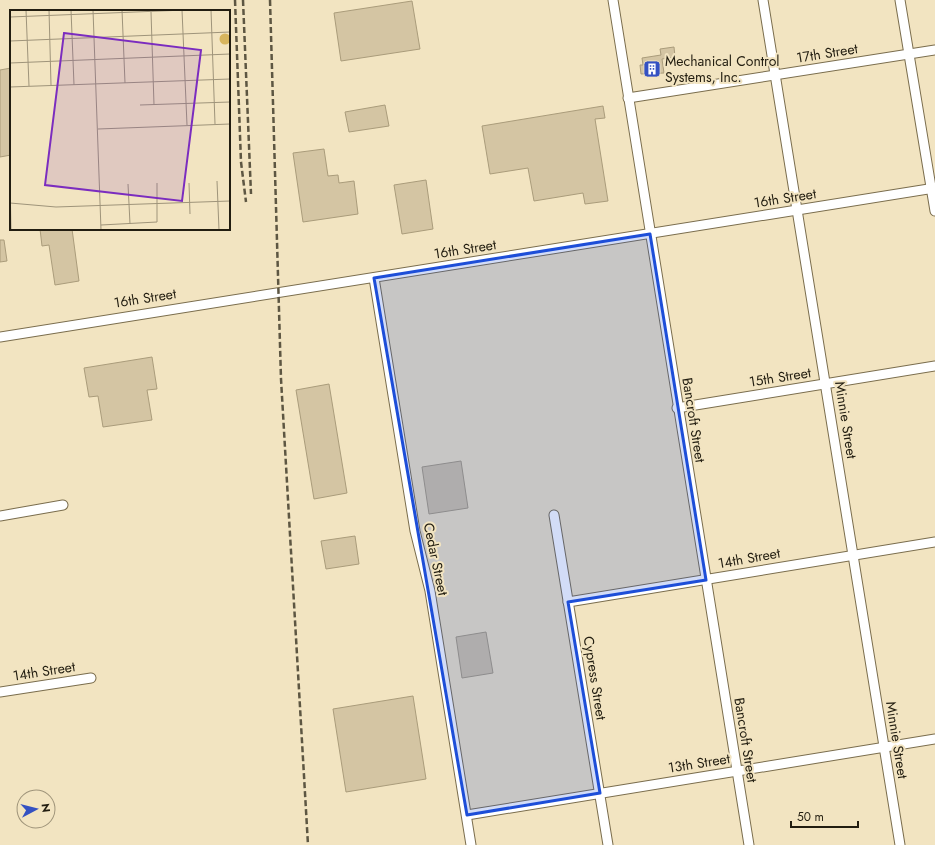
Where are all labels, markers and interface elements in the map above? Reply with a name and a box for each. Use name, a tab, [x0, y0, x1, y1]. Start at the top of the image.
inset map	[10, 10, 230, 230]
street label: 17th Street	[795, 38, 860, 68]
place label: Mechanical Control Systems, Inc.	[665, 51, 780, 87]
building icon: Mechanical Control Systems, Inc.	[642, 59, 662, 79]
street label: 16th Street	[752, 183, 818, 213]
street label: 16th Street	[432, 234, 498, 264]
street label: 16th Street	[112, 283, 178, 313]
street label: 15th Street	[748, 362, 813, 392]
street label: Bancroft Street	[677, 376, 711, 465]
street label: Minnie Street	[830, 380, 862, 461]
street label: Cedar Street	[419, 521, 454, 598]
street label: 14th Street	[716, 543, 782, 573]
street label: Cypress Street	[579, 635, 612, 722]
street label: 14th Street	[11, 656, 77, 686]
street label: Bancroft Street	[729, 696, 763, 785]
street label: Minnie Street	[881, 700, 913, 781]
street label: 13th Street	[667, 748, 732, 778]
north arrow	[16, 789, 56, 829]
text: N	[37, 802, 54, 813]
scale bar	[791, 803, 858, 829]
text: 50 m	[797, 808, 824, 826]

